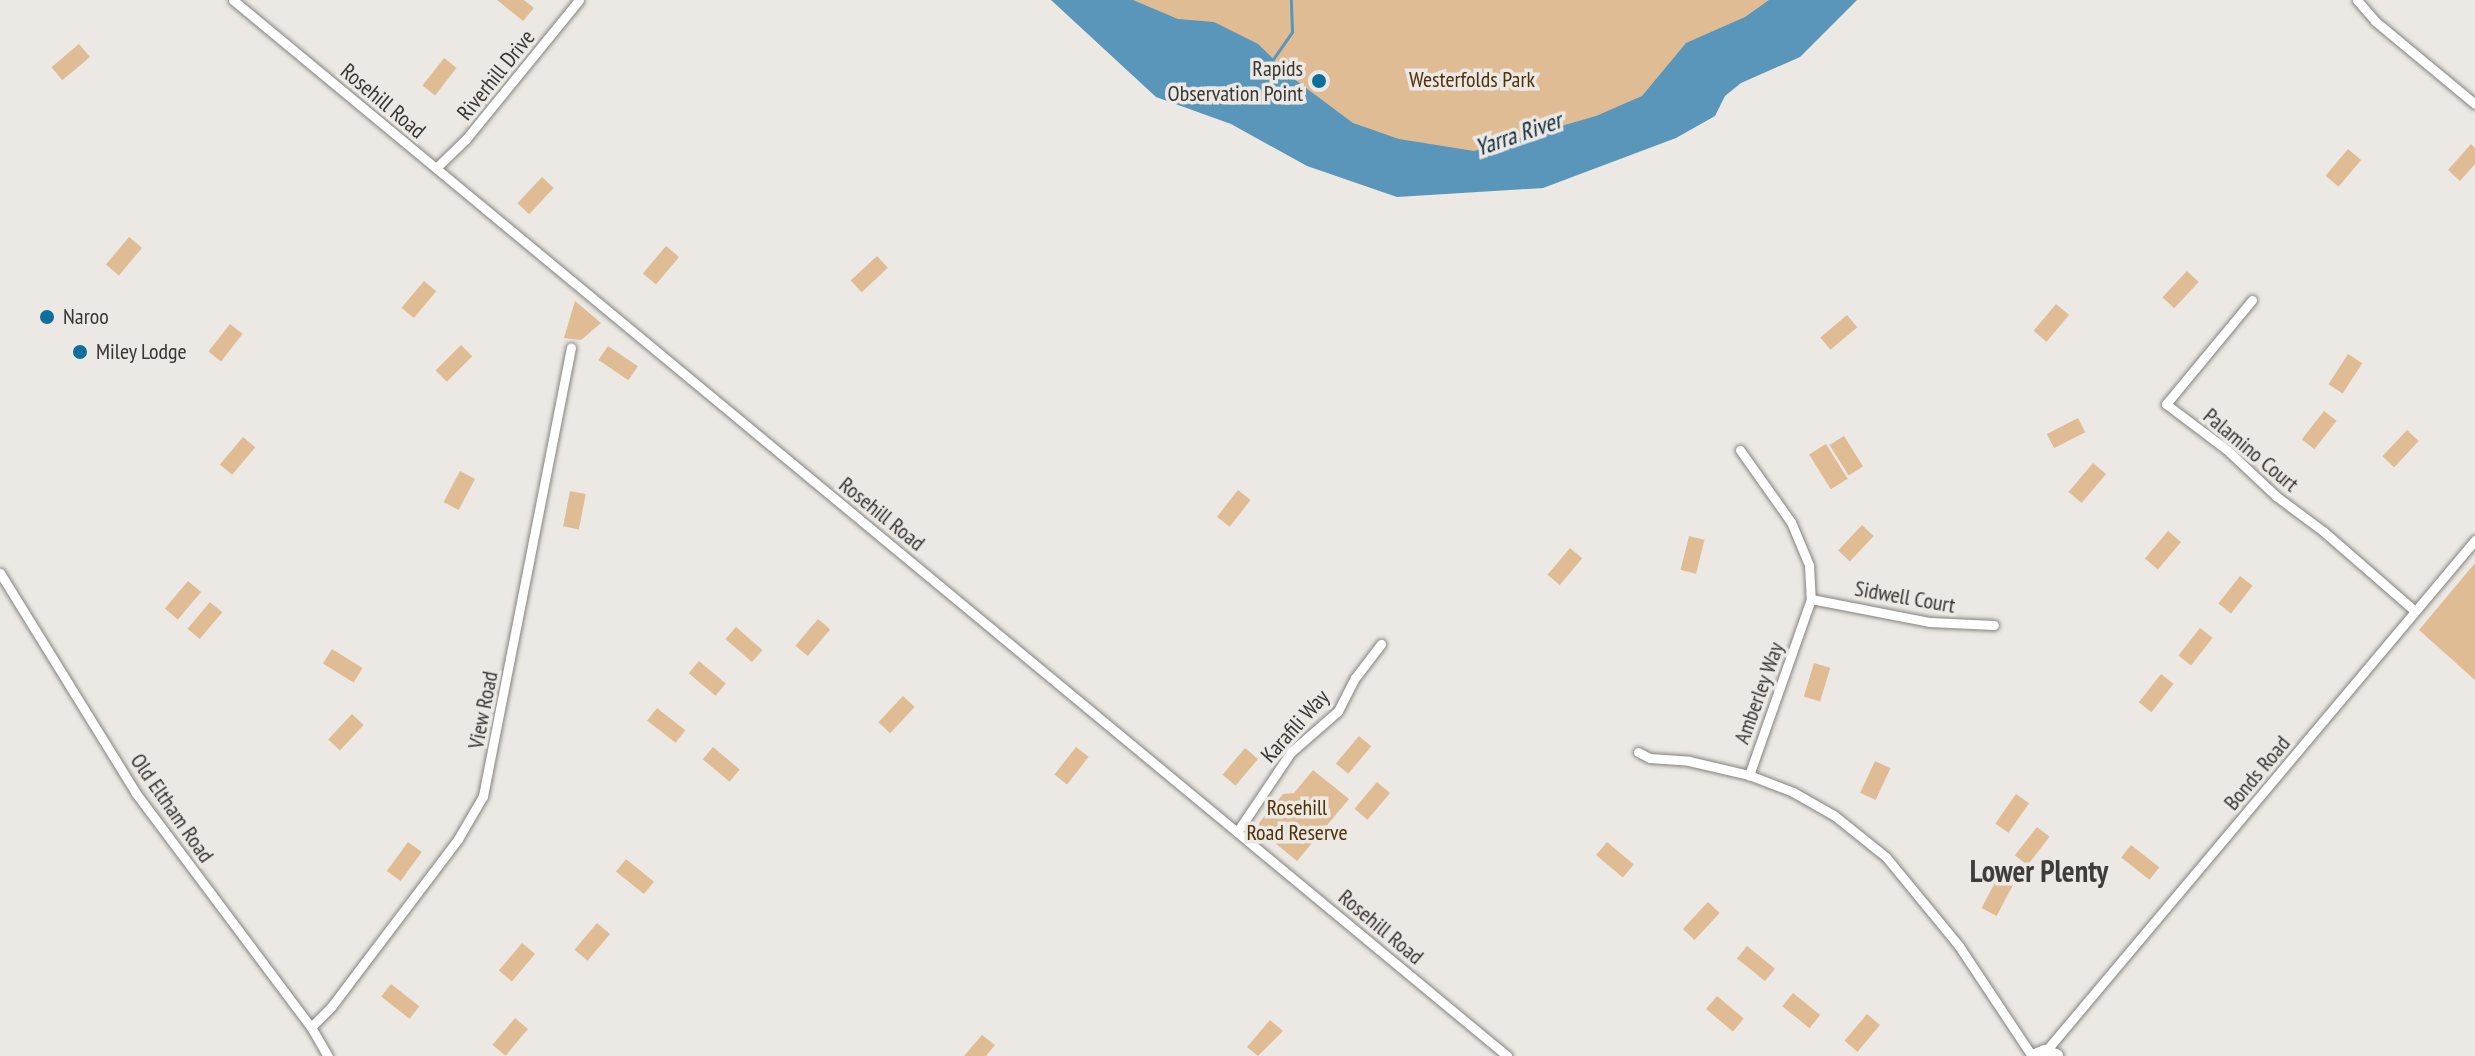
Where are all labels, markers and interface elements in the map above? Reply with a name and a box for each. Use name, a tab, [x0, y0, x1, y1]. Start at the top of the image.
street label: Riverhill Drive	[452, 25, 540, 125]
place label: Rapids Observation Point	[1168, 55, 1303, 106]
street label: Rosehill Road	[335, 58, 431, 144]
park label: Westerfolds Park	[1409, 67, 1535, 93]
marker: Rapids Observation Point	[1310, 72, 1328, 90]
water label: Yarra River	[1471, 106, 1565, 162]
place label: Naroo	[63, 304, 109, 330]
marker: Naroo	[38, 308, 56, 326]
place label: Miley Lodge	[96, 339, 187, 365]
marker: Miley Lodge	[71, 343, 89, 361]
street label: Palamino Court	[2198, 403, 2304, 497]
street label: Rosehill Road	[834, 471, 930, 557]
street label: Sidwell Court	[1853, 575, 1957, 619]
street label: Amberley Way	[1728, 638, 1790, 748]
street label: View Road	[463, 669, 503, 751]
street label: Karafili Way	[1255, 684, 1335, 768]
street label: Bonds Road	[2218, 731, 2296, 815]
street label: Old Eltham Road	[125, 748, 219, 868]
park label: Rosehill Road Reserve	[1246, 794, 1348, 846]
district label: Lower Plenty	[1970, 853, 2108, 889]
street label: Rosehill Road	[1333, 884, 1429, 970]

